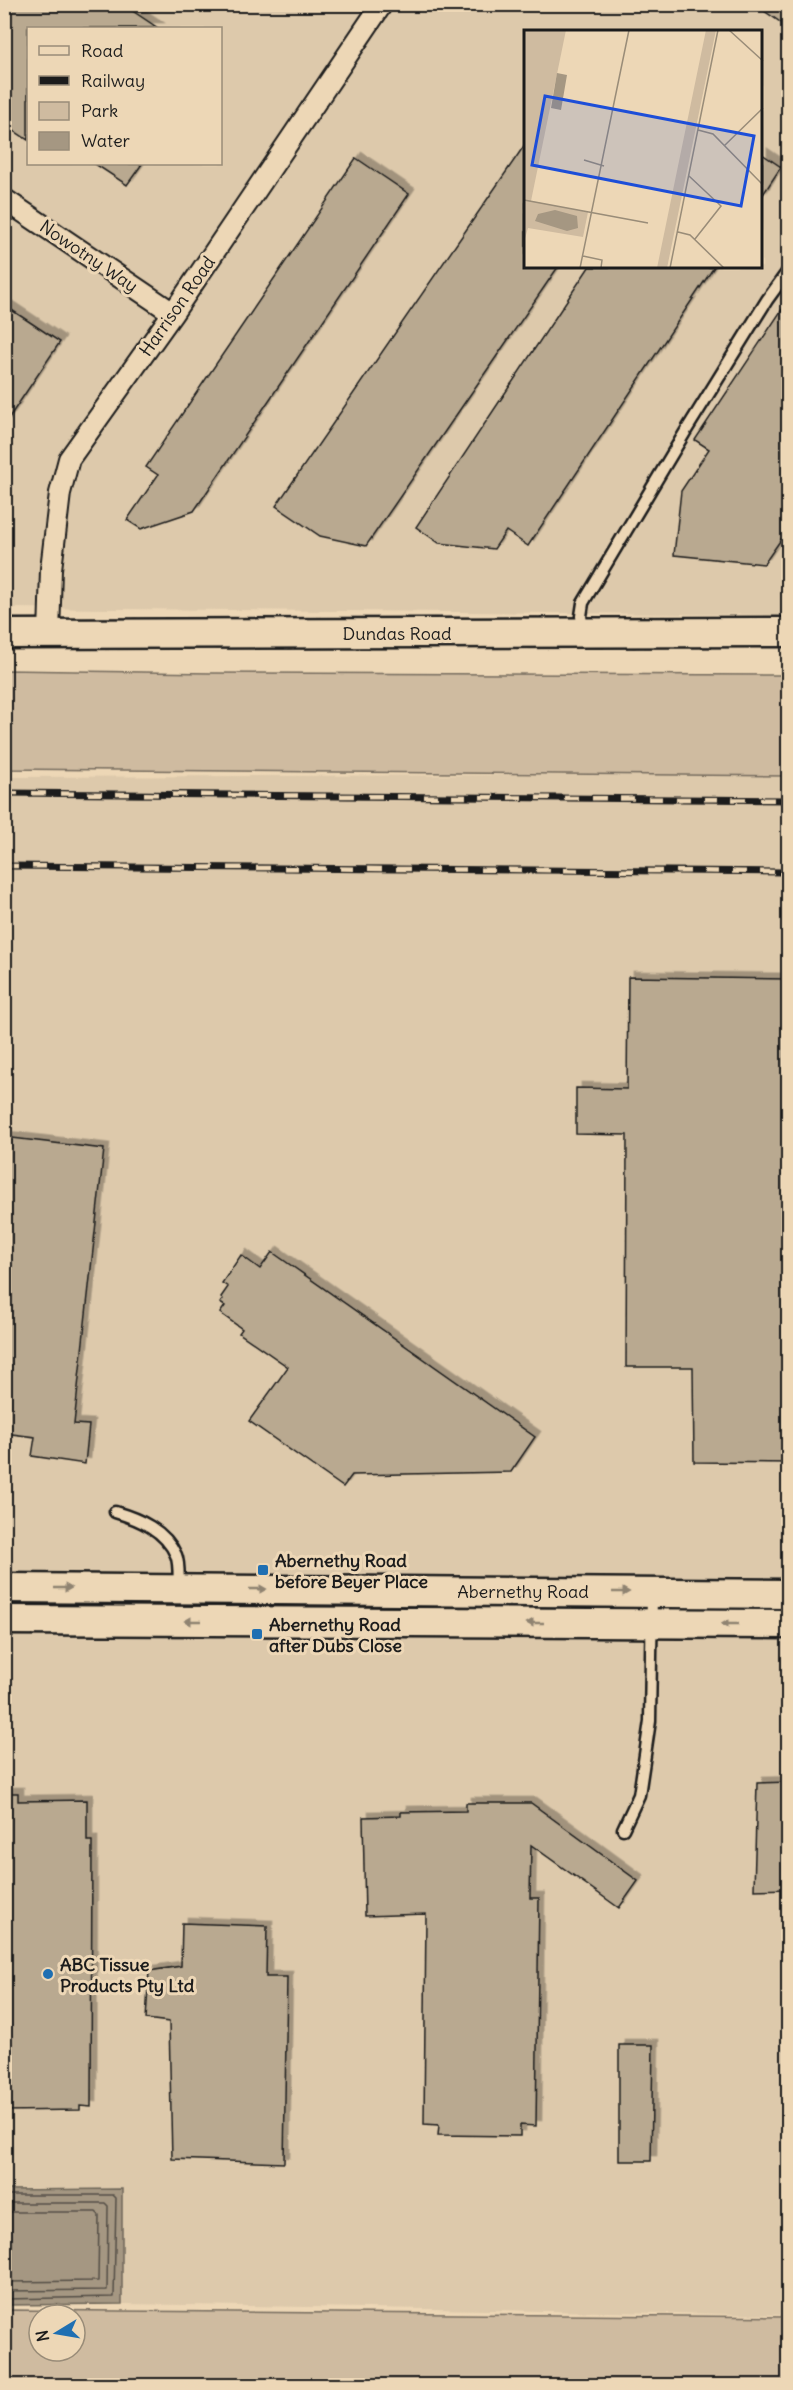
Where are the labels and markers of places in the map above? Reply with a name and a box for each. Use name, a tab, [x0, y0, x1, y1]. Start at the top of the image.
place label: Abernethy Road before Beyer Place	[275, 1549, 428, 1593]
marker: Abernethy Road before Beyer Place	[256, 1563, 270, 1577]
place label: Abernethy Road after Dubs Close	[269, 1613, 402, 1657]
marker: Abernethy Road after Dubs Close	[250, 1627, 264, 1641]
place label: ABC Tissue Products Pty Ltd	[60, 1953, 195, 1997]
marker: ABC Tissue Products Pty Ltd	[41, 1967, 55, 1981]

